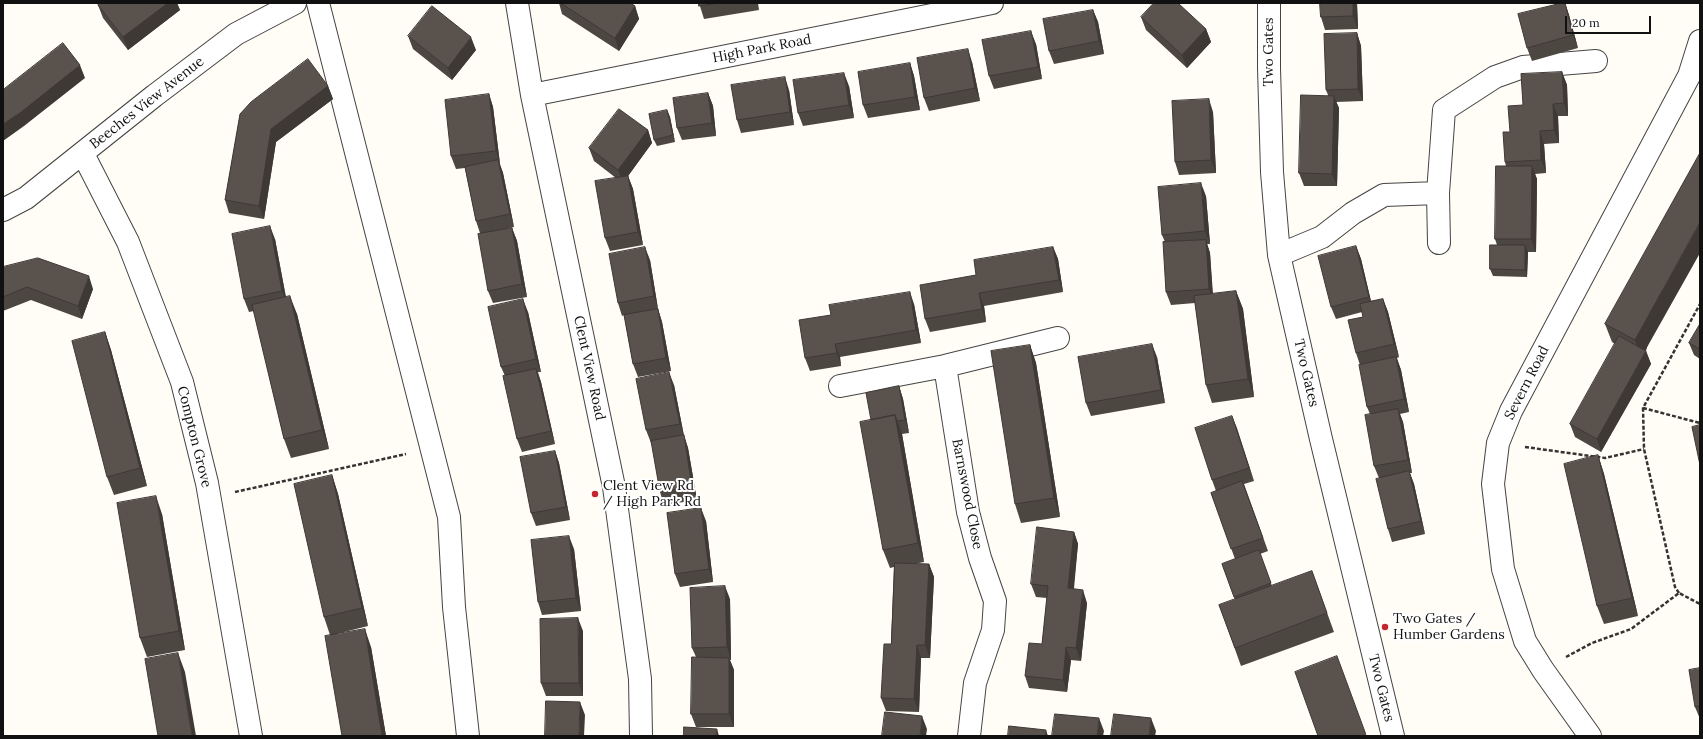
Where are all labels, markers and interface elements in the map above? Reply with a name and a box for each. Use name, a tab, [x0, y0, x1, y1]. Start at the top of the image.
scale bar	[1567, 8, 1653, 34]
text: 20 m	[1572, 15, 1600, 30]
street label: Two Gates	[1261, 17, 1277, 87]
street label: High Park Road	[711, 31, 813, 67]
street label: Beeches View Avenue	[87, 53, 207, 153]
street label: Clent View Road	[570, 314, 608, 422]
street label: Two Gates	[1290, 337, 1322, 409]
street label: Severn Road	[1501, 343, 1553, 423]
street label: Compton Grove	[173, 385, 215, 489]
street label: Barnswood Close	[948, 437, 986, 551]
place label: Clent View Rd / High Park Rd	[603, 478, 701, 510]
marker: Clent View Rd / High Park Rd	[590, 489, 600, 499]
place label: Two Gates / Humber Gardens	[1393, 611, 1505, 644]
marker: Two Gates / Humber Gardens	[1380, 622, 1390, 632]
street label: Two Gates	[1364, 652, 1398, 724]

